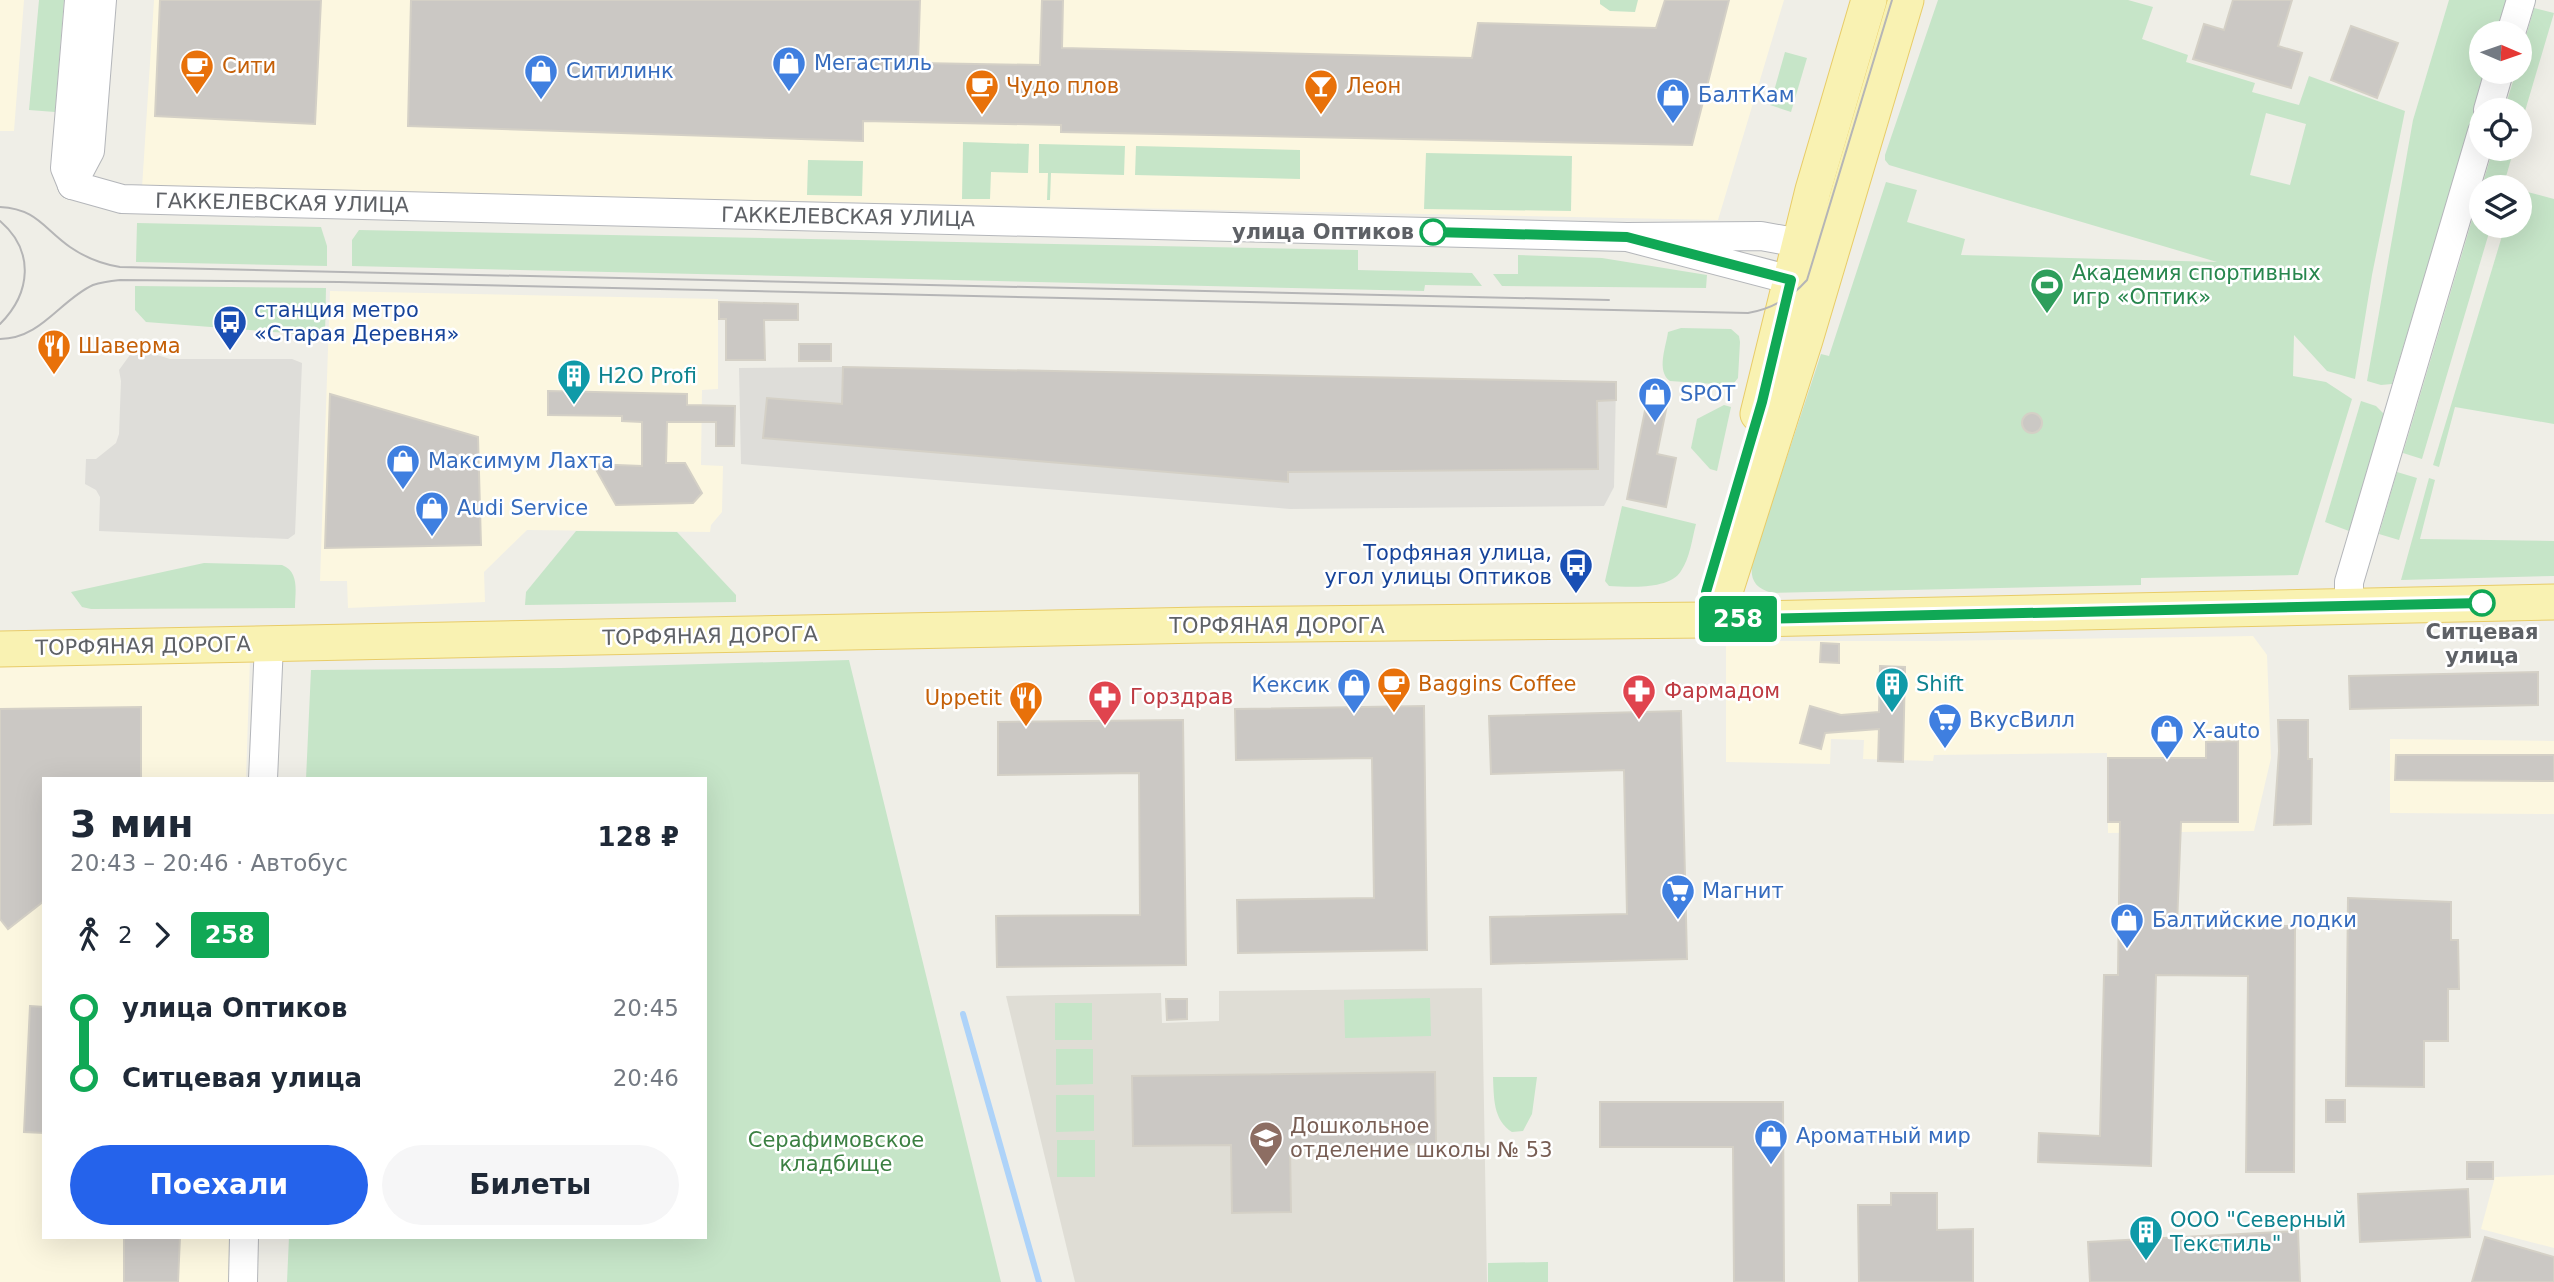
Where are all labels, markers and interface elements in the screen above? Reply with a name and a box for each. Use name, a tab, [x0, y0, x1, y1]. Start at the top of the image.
north arrow	[2469, 21, 2532, 84]
map controls	[2469, 21, 2532, 238]
shop icon: Мегастиль	[770, 44, 808, 93]
cafe icon: Сити	[178, 47, 216, 96]
place label: Мегастиль	[814, 51, 932, 75]
shop icon: Ситилинк	[522, 52, 560, 101]
place label: Сити	[222, 54, 276, 78]
place label: Ситилинк	[566, 59, 674, 83]
cafe icon: Чудо плов	[963, 67, 1001, 116]
bar icon: Леон	[1302, 67, 1340, 116]
place label: Чудо плов	[1006, 74, 1119, 98]
place label: Леон	[1346, 74, 1401, 98]
shop icon: БалтКам	[1654, 76, 1692, 125]
place label: БалтКам	[1698, 83, 1795, 107]
button: locate	[2469, 98, 2532, 161]
button: layers	[2469, 175, 2532, 238]
street label: ГАККЕЛЕВСКАЯ УЛИЦА	[155, 189, 410, 217]
street label: ГАККЕЛЕВСКАЯ УЛИЦА	[721, 203, 976, 231]
marker: улица Оптиков	[1420, 219, 1446, 245]
place label: улица Оптиков	[1232, 220, 1414, 244]
place label: Академия спортивных игр «Оптик»	[2072, 261, 2321, 309]
sports icon: Академия спортивных игр «Оптик»	[2028, 266, 2066, 315]
place label: станция метро «Старая Деревня»	[254, 298, 459, 346]
bus stop icon: станция метро «Старая Деревня»	[211, 303, 249, 352]
restaurant icon: Шаверма	[35, 327, 73, 376]
place label: Шаверма	[78, 334, 181, 358]
building icon: H2O Profi	[555, 357, 593, 406]
place label: H2O Profi	[598, 364, 697, 388]
shop icon: SPOT	[1636, 375, 1674, 424]
place label: SPOT	[1680, 382, 1736, 406]
shop icon: Максимум Лахта	[384, 442, 422, 491]
place label: Максимум Лахта	[428, 449, 614, 473]
shop icon: Audi Service	[413, 489, 451, 538]
place label: Audi Service	[457, 496, 588, 520]
place label: Торфяная улица, угол улицы Оптиков	[1324, 541, 1552, 589]
bus stop icon: Торфяная улица, угол улицы Оптиков	[1557, 546, 1595, 595]
marker: Ситцевая улица	[2469, 590, 2495, 616]
line badge: 258	[1698, 596, 1778, 642]
text: 258	[1713, 605, 1763, 633]
street label: ТОРФЯНАЯ ДОРОГА	[1168, 614, 1385, 638]
place label: Ситцевая улица	[2425, 620, 2539, 668]
street label: ТОРФЯНАЯ ДОРОГА	[601, 622, 819, 650]
street label: ТОРФЯНАЯ ДОРОГА	[34, 632, 252, 660]
cafe icon: Baggins Coffee	[1375, 665, 1413, 714]
building icon: Shift	[1873, 665, 1911, 714]
shop icon: Кексик	[1335, 666, 1373, 715]
place label: Baggins Coffee	[1418, 672, 1577, 696]
pharmacy icon: Фармадом	[1620, 672, 1658, 721]
place label: Shift	[1916, 672, 1964, 696]
place label: Кексик	[1252, 673, 1330, 697]
pharmacy icon: Горздрав	[1086, 678, 1124, 727]
restaurant icon: Uppetit	[1007, 679, 1045, 728]
place label: Фармадом	[1664, 679, 1780, 703]
place label: Горздрав	[1130, 685, 1233, 709]
place label: Uppetit	[925, 686, 1002, 710]
supermarket icon: ВкусВилл	[1926, 701, 1964, 750]
place label: ВкусВилл	[1969, 708, 2075, 732]
shop icon: X-auto	[2148, 712, 2186, 761]
place label: X-auto	[2192, 719, 2260, 743]
text: 3 мин	[70, 802, 194, 846]
text: 128 ₽	[598, 822, 679, 852]
text: 20:43 – 20:46 · Автобус	[70, 850, 348, 876]
supermarket icon: Магнит	[1659, 872, 1697, 921]
place label: Магнит	[1702, 879, 1784, 903]
shop icon: Балтийские лодки	[2108, 901, 2146, 950]
place label: Балтийские лодки	[2152, 908, 2357, 932]
icon: walk	[70, 916, 108, 954]
icon: forward	[143, 916, 181, 954]
text: 258	[205, 921, 255, 949]
text: 2	[118, 922, 133, 948]
text: улица Оптиков	[122, 993, 347, 1023]
text: 20:45	[613, 995, 679, 1021]
text: Ситцевая улица	[122, 1063, 362, 1093]
text: 20:46	[613, 1065, 679, 1091]
place label: Дошкольное отделение школы № 53	[1290, 1114, 1553, 1162]
shop icon: Ароматный мир	[1752, 1117, 1790, 1166]
school or university icon: Дошкольное отделение школы № 53	[1247, 1119, 1285, 1168]
place label: Ароматный мир	[1796, 1124, 1971, 1148]
park label: Серафимовское кладбище	[748, 1128, 924, 1176]
button: Поехали	[70, 1145, 368, 1225]
button: Билеты	[382, 1145, 679, 1225]
place label: ООО "Северный Текстиль"	[2169, 1208, 2346, 1256]
building icon: ООО "Северный Текстиль"	[2127, 1213, 2165, 1262]

